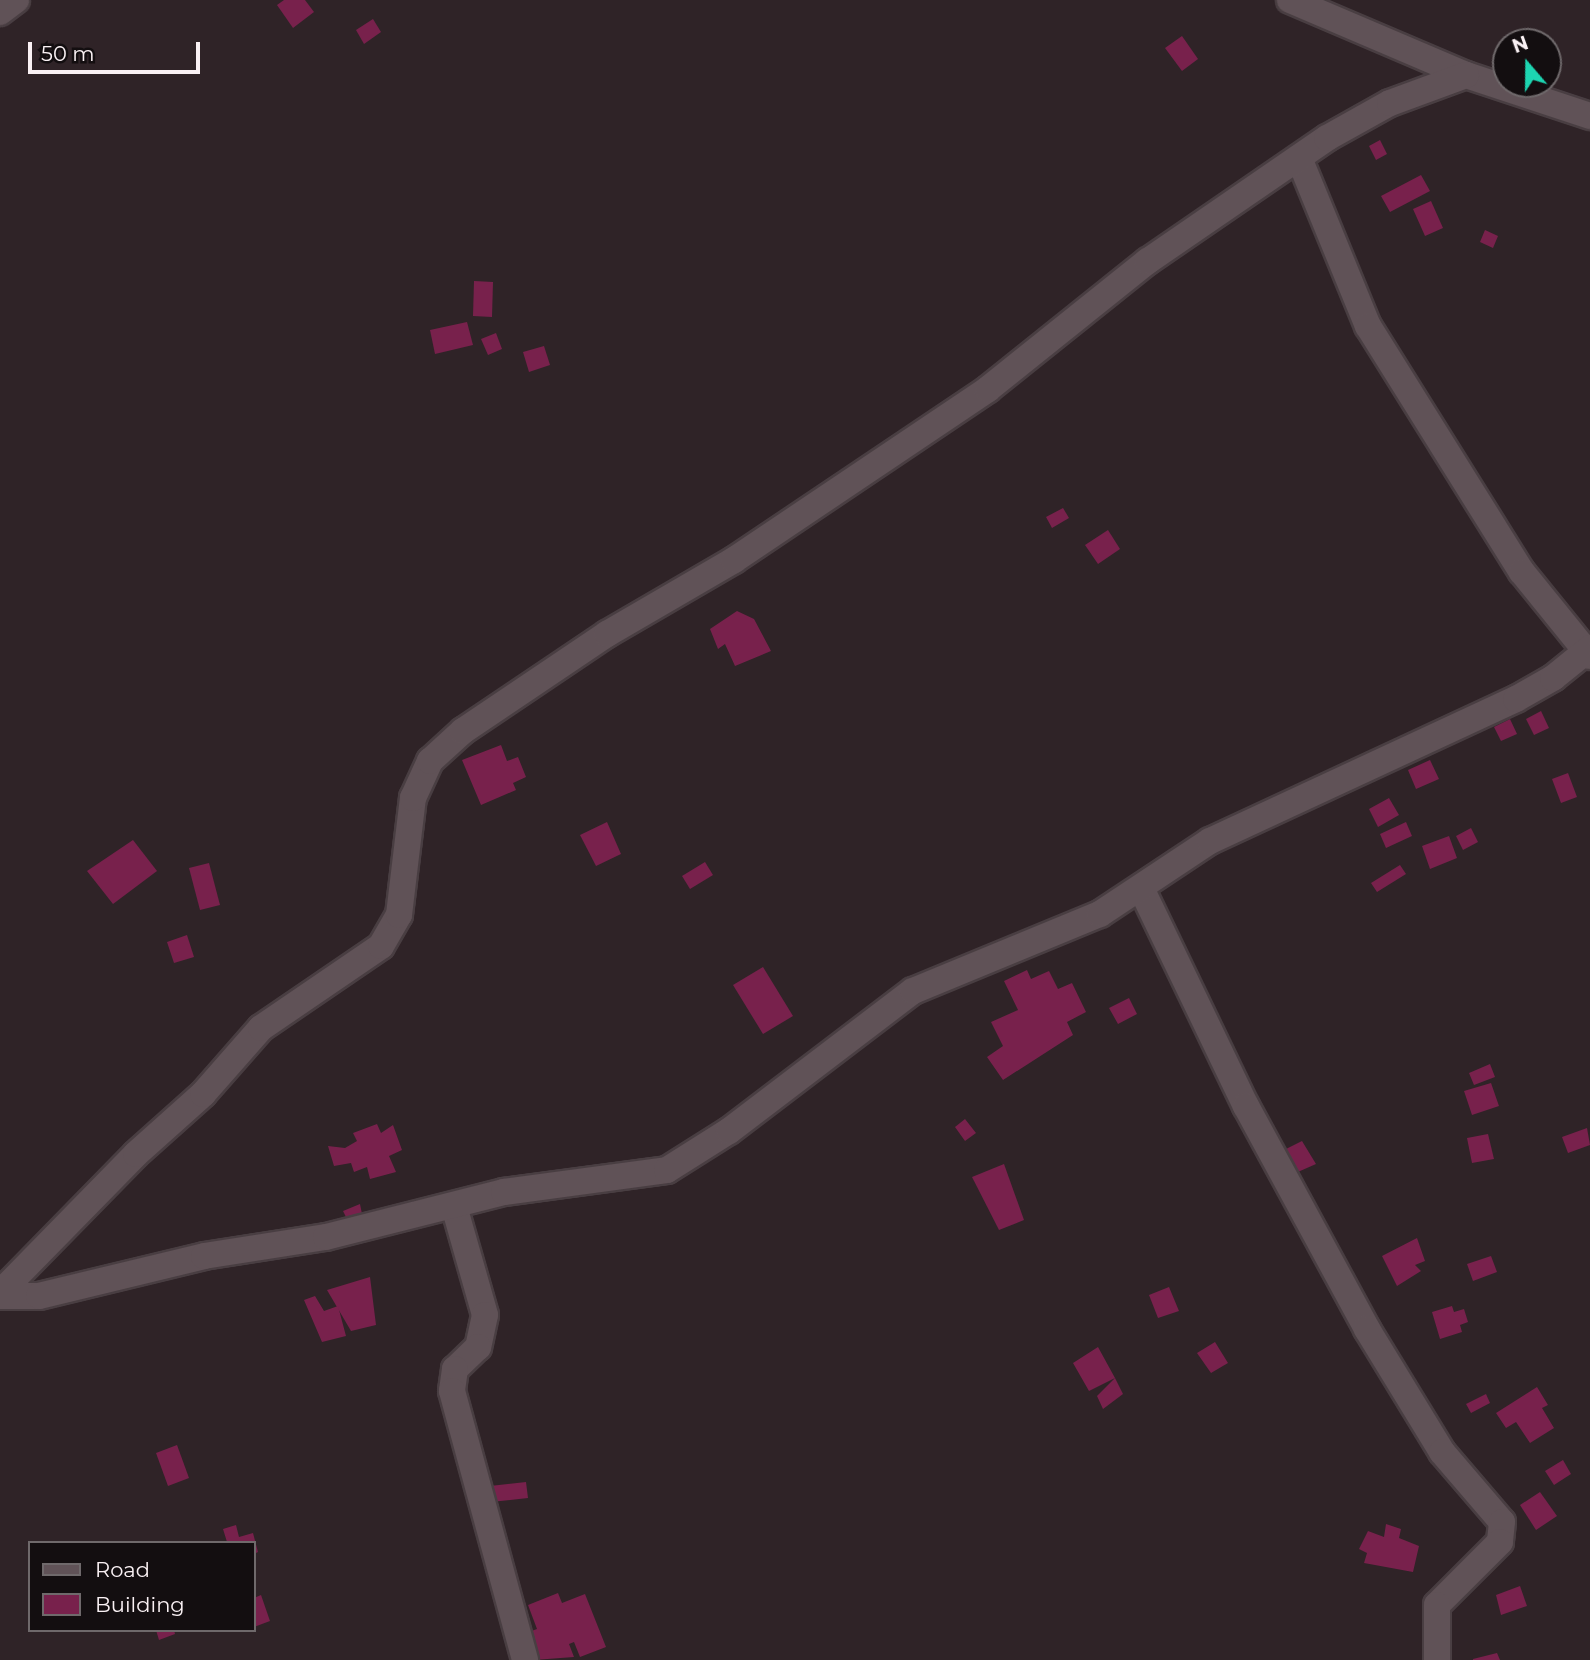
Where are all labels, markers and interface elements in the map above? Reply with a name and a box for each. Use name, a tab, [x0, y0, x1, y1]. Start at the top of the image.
scale bar	[32, 28, 203, 72]
north arrow	[1492, 28, 1562, 98]
text: N	[1509, 31, 1531, 58]
text: 50 m	[41, 41, 95, 66]
legend	[28, 1541, 256, 1632]
text: Road	[95, 1557, 150, 1582]
text: Building	[95, 1592, 185, 1617]

